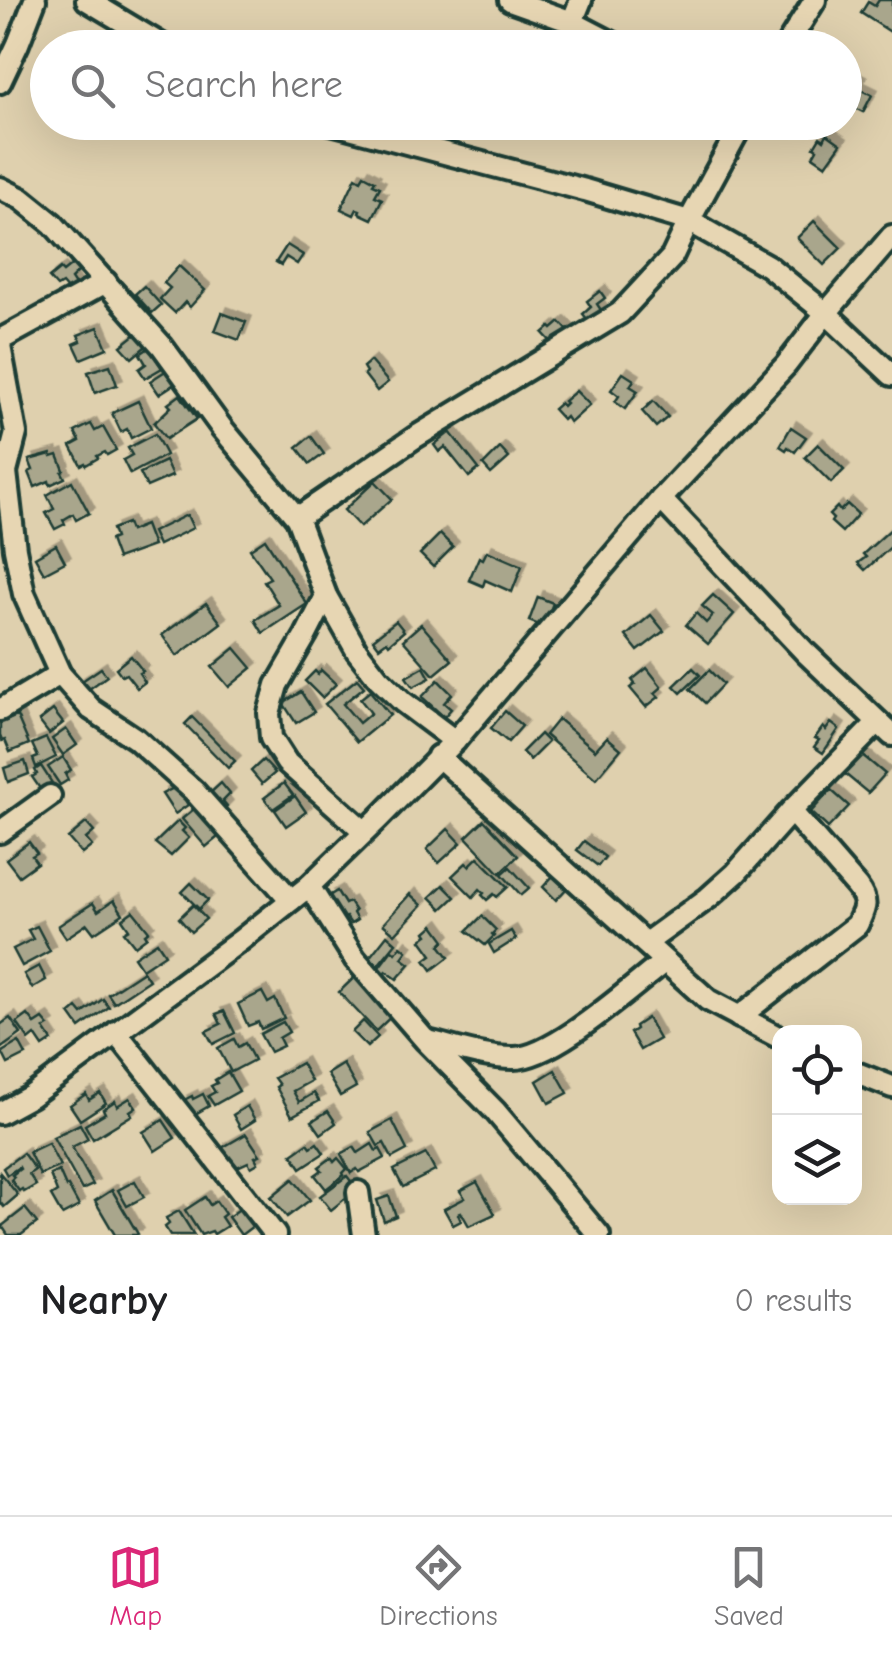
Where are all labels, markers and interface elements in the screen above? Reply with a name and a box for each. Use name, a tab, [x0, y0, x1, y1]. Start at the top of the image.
search box	[30, 30, 862, 140]
icon: search	[65, 58, 120, 113]
text: Search here	[145, 63, 343, 107]
map controls	[772, 1025, 862, 1205]
button: locate	[772, 1025, 862, 1115]
button: layers	[772, 1115, 862, 1205]
text: Nearby	[40, 1276, 167, 1325]
text: 0 results	[735, 1282, 852, 1319]
tab: Map	[108, 1540, 163, 1632]
tab: Directions	[379, 1540, 498, 1632]
tab: Saved	[714, 1540, 784, 1632]

